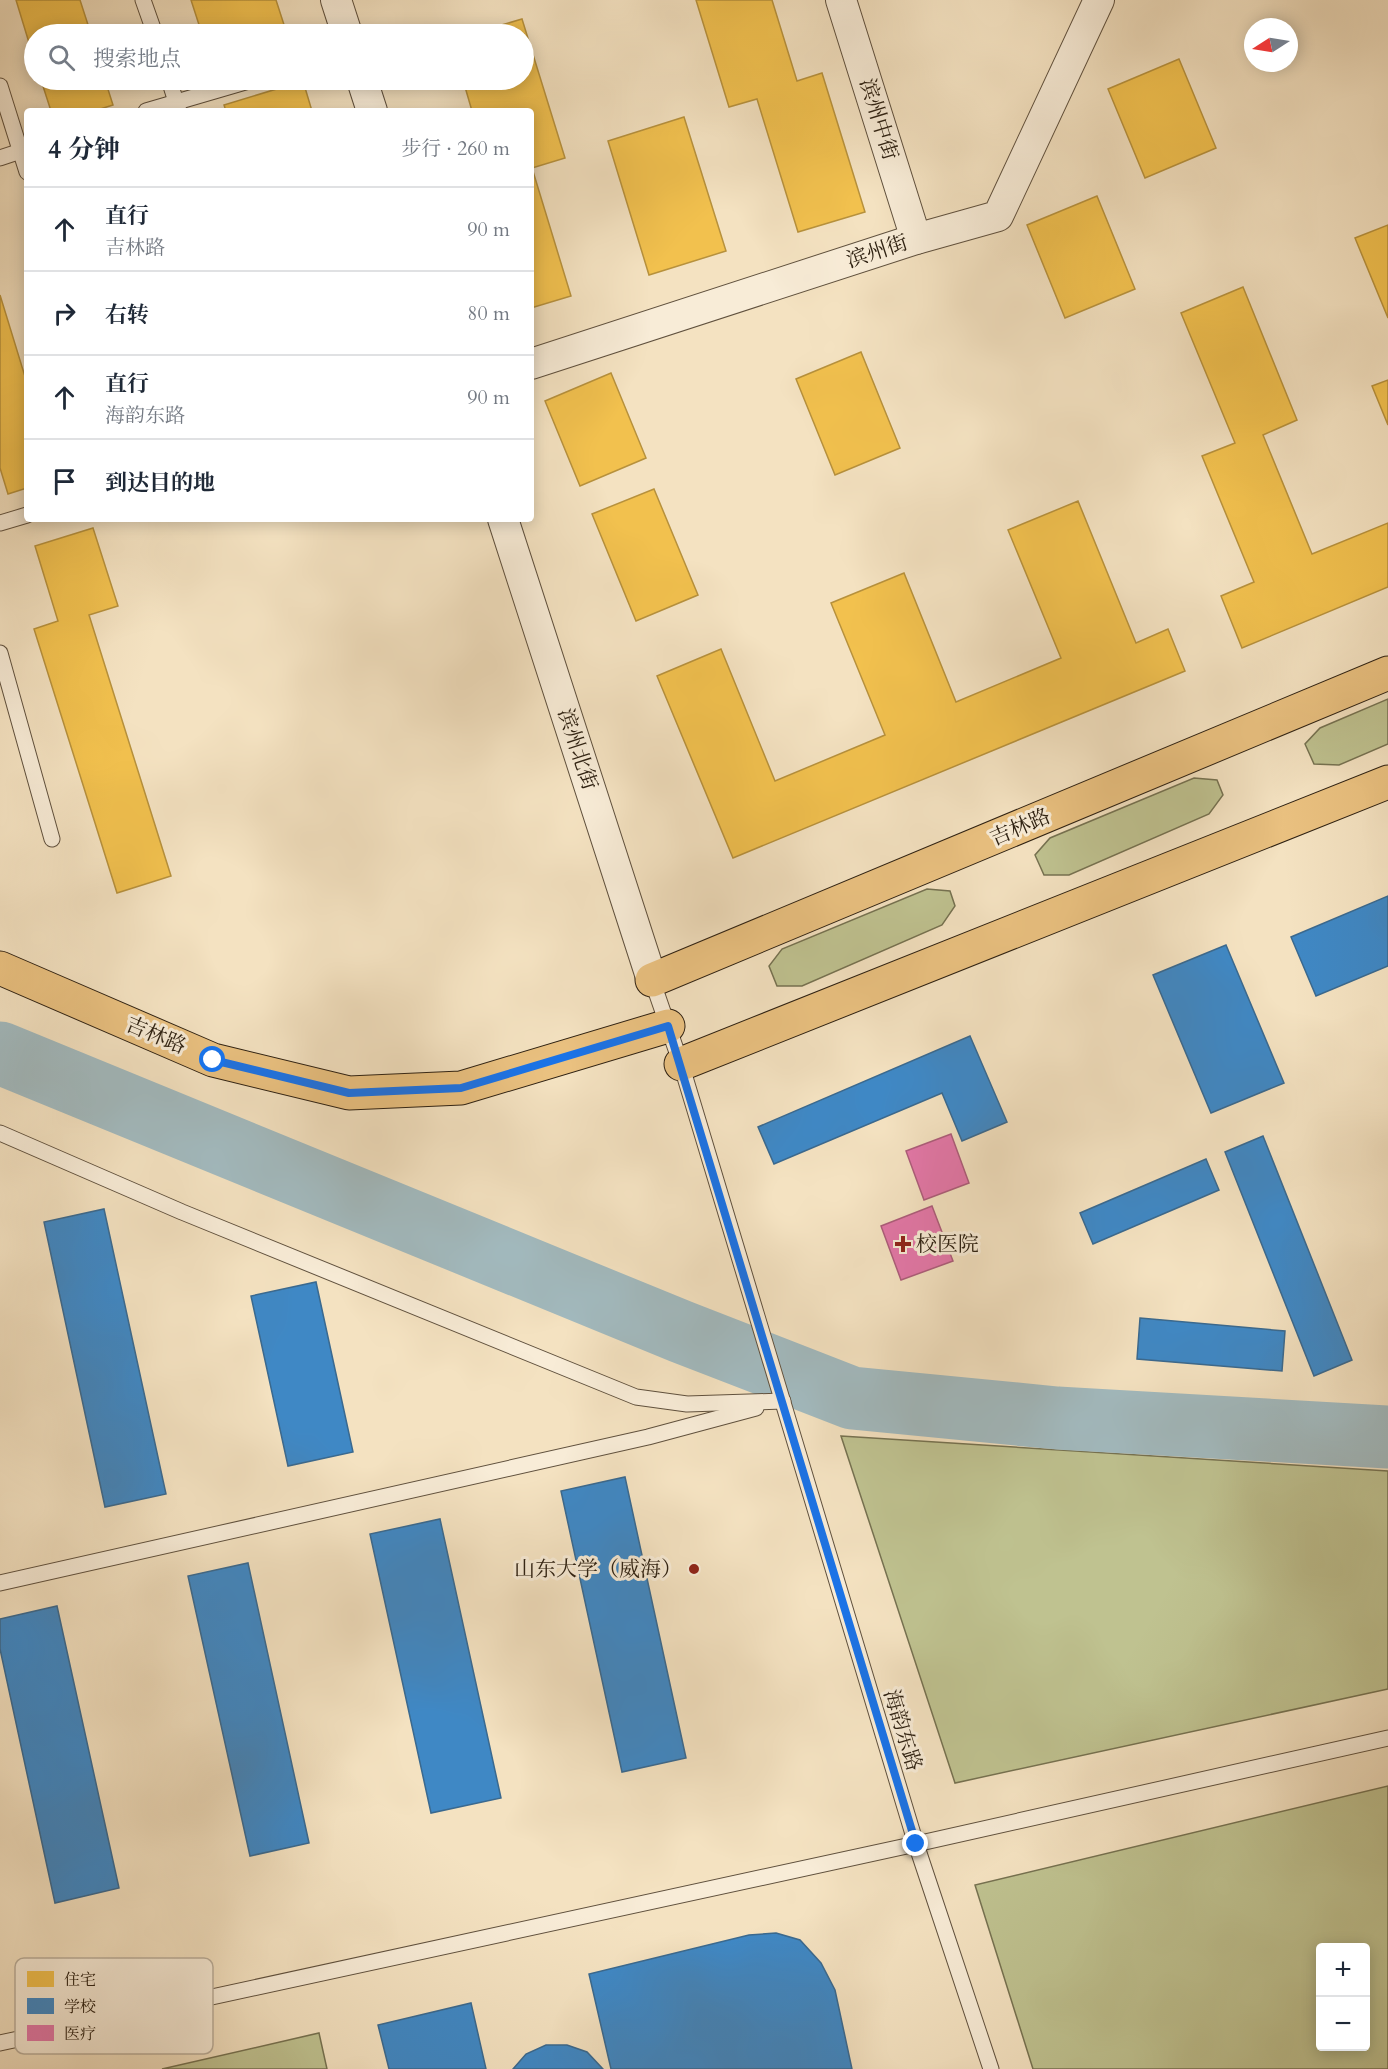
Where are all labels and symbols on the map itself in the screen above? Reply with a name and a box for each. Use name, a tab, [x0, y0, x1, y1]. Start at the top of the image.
north arrow	[1244, 18, 1298, 72]
street label: 滨州中街	[852, 75, 905, 164]
street label: 滨州街	[843, 228, 912, 275]
street label: 滨州北街	[551, 705, 604, 794]
street label: 吉林路	[986, 802, 1055, 853]
street label: 吉林路	[121, 1010, 190, 1061]
route start	[199, 1046, 225, 1072]
place label: 校医院	[916, 1230, 979, 1259]
marker: 校医院	[894, 1235, 912, 1253]
place label: 山东大学（威海）	[514, 1555, 682, 1584]
marker: 山东大学（威海）	[687, 1562, 701, 1576]
street label: 海韵东路	[876, 1686, 929, 1775]
route end	[902, 1830, 928, 1856]
legend	[15, 1958, 213, 2054]
text: 住宅	[64, 1969, 96, 1991]
text: 学校	[64, 1996, 96, 2018]
text: 医疗	[64, 2023, 96, 2045]

